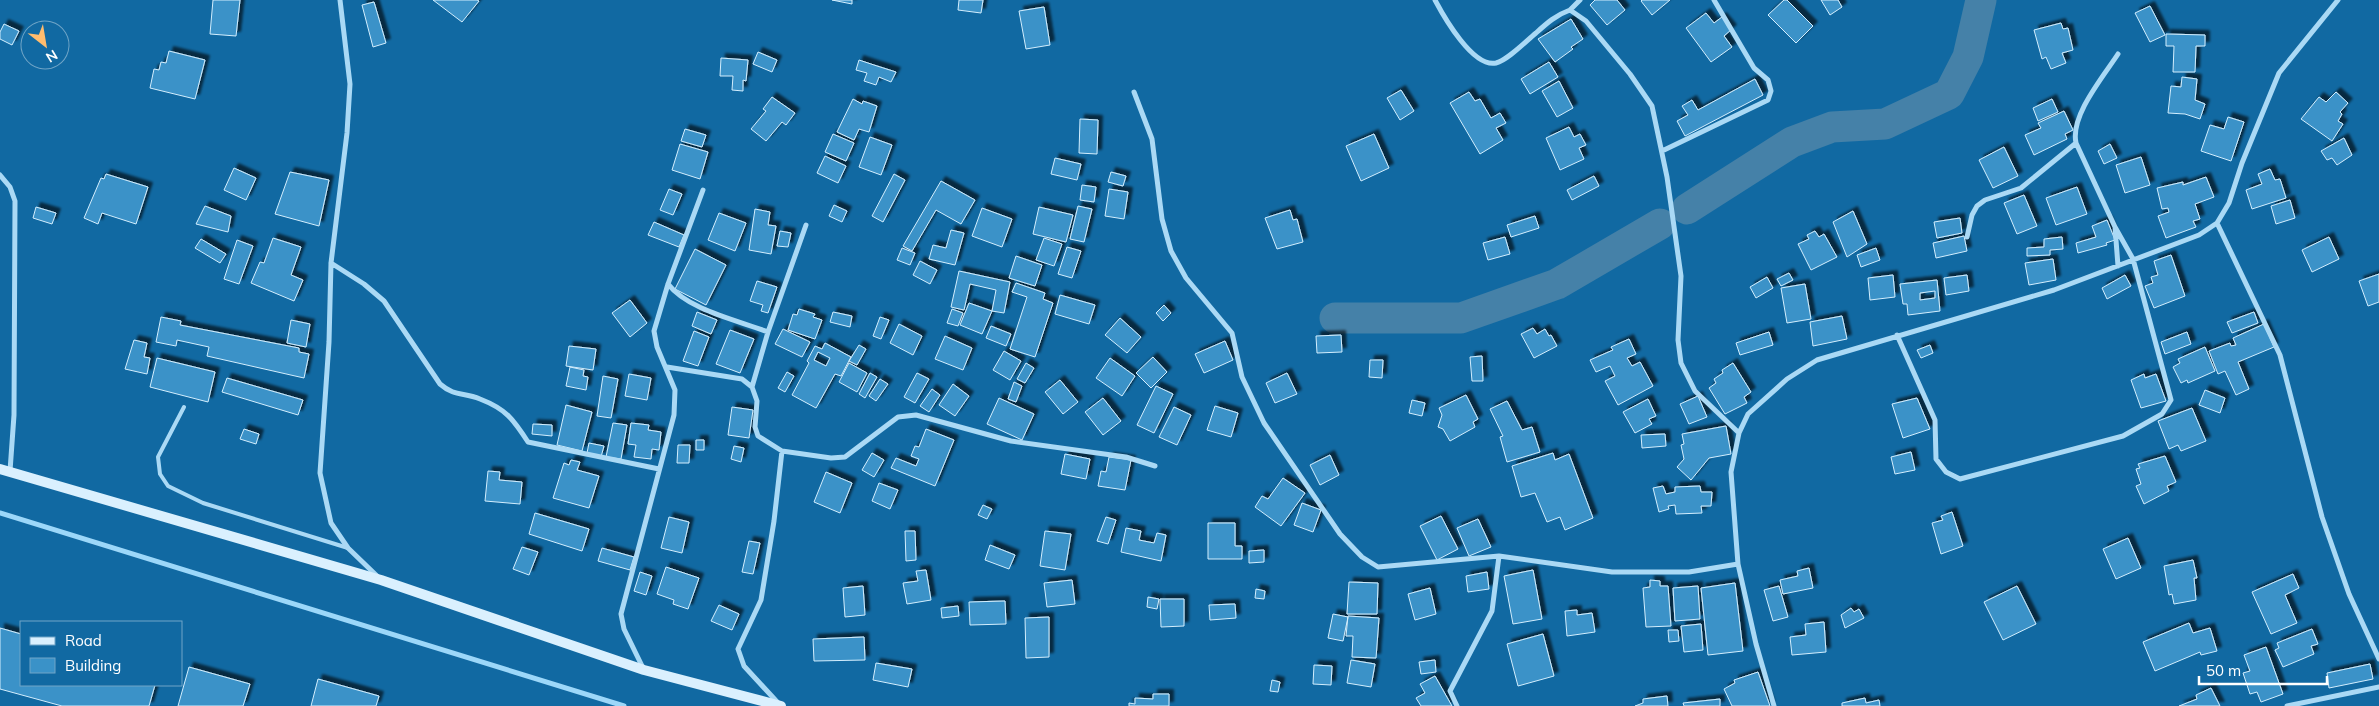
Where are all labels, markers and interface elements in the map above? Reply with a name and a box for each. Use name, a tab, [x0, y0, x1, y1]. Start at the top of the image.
north arrow	[20, 20, 70, 70]
text: N	[43, 46, 61, 67]
legend	[20, 621, 182, 686]
text: Road	[65, 631, 102, 650]
scale bar	[2199, 654, 2326, 686]
text: Building	[65, 656, 121, 675]
text: 50 m	[2206, 661, 2241, 680]

